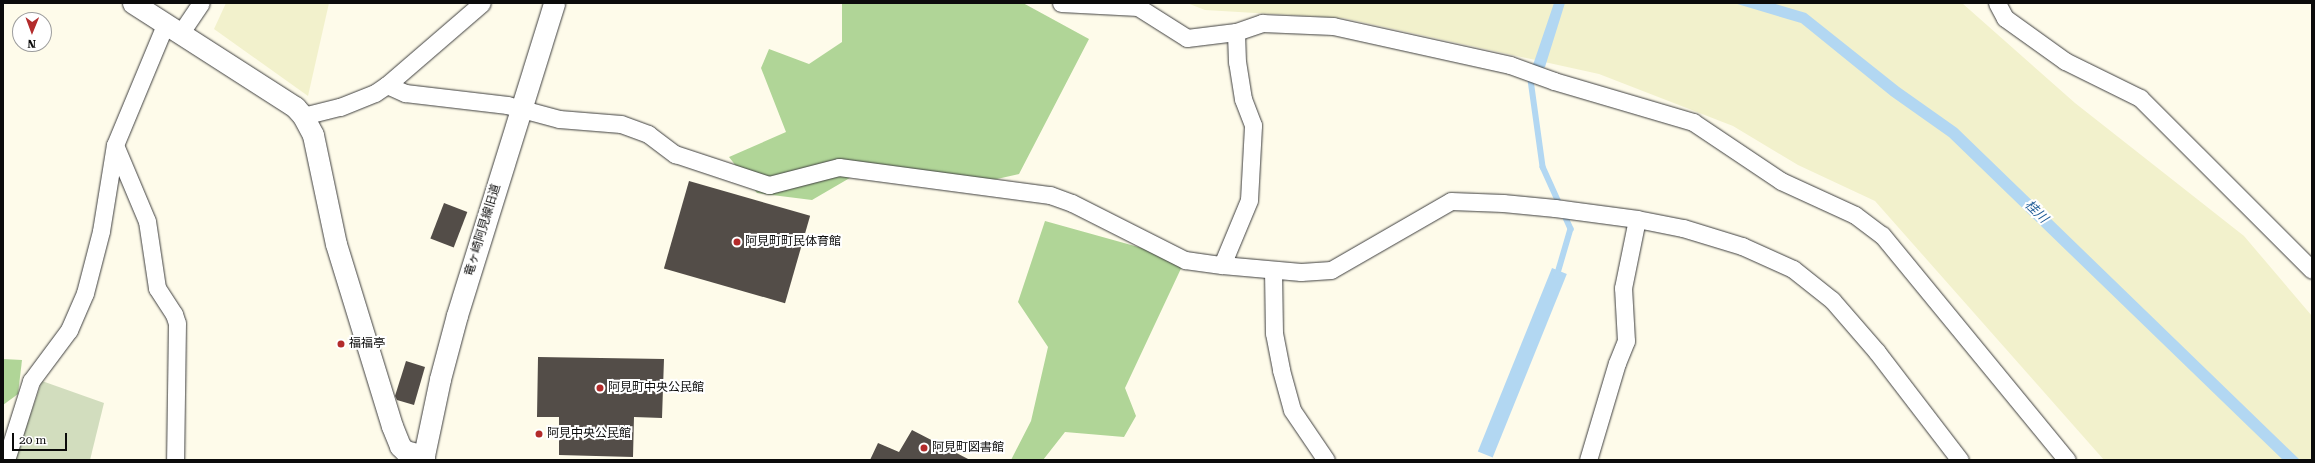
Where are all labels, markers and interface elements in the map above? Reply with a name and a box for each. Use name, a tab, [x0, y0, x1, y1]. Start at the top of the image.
north arrow	[12, 12, 52, 52]
text: N	[27, 37, 36, 50]
street label: 竜ヶ崎阿見線旧道	[462, 182, 504, 278]
water label: 桂川	[2021, 197, 2051, 227]
place label: 阿見町町民体育館	[745, 235, 841, 249]
marker: 阿見町町民体育館	[732, 237, 742, 247]
place label: 福福亭	[349, 337, 385, 351]
marker: 福福亭	[336, 339, 346, 349]
place label: 阿見町中央公民館	[608, 381, 704, 395]
marker: 阿見町中央公民館	[595, 383, 605, 393]
scale bar	[14, 425, 69, 451]
place label: 阿見中央公民館	[547, 427, 631, 441]
marker: 阿見中央公民館	[534, 429, 544, 439]
text: 20 m	[19, 433, 46, 447]
place label: 阿見町図書館	[932, 441, 1004, 455]
marker: 阿見町図書館	[919, 443, 929, 453]

